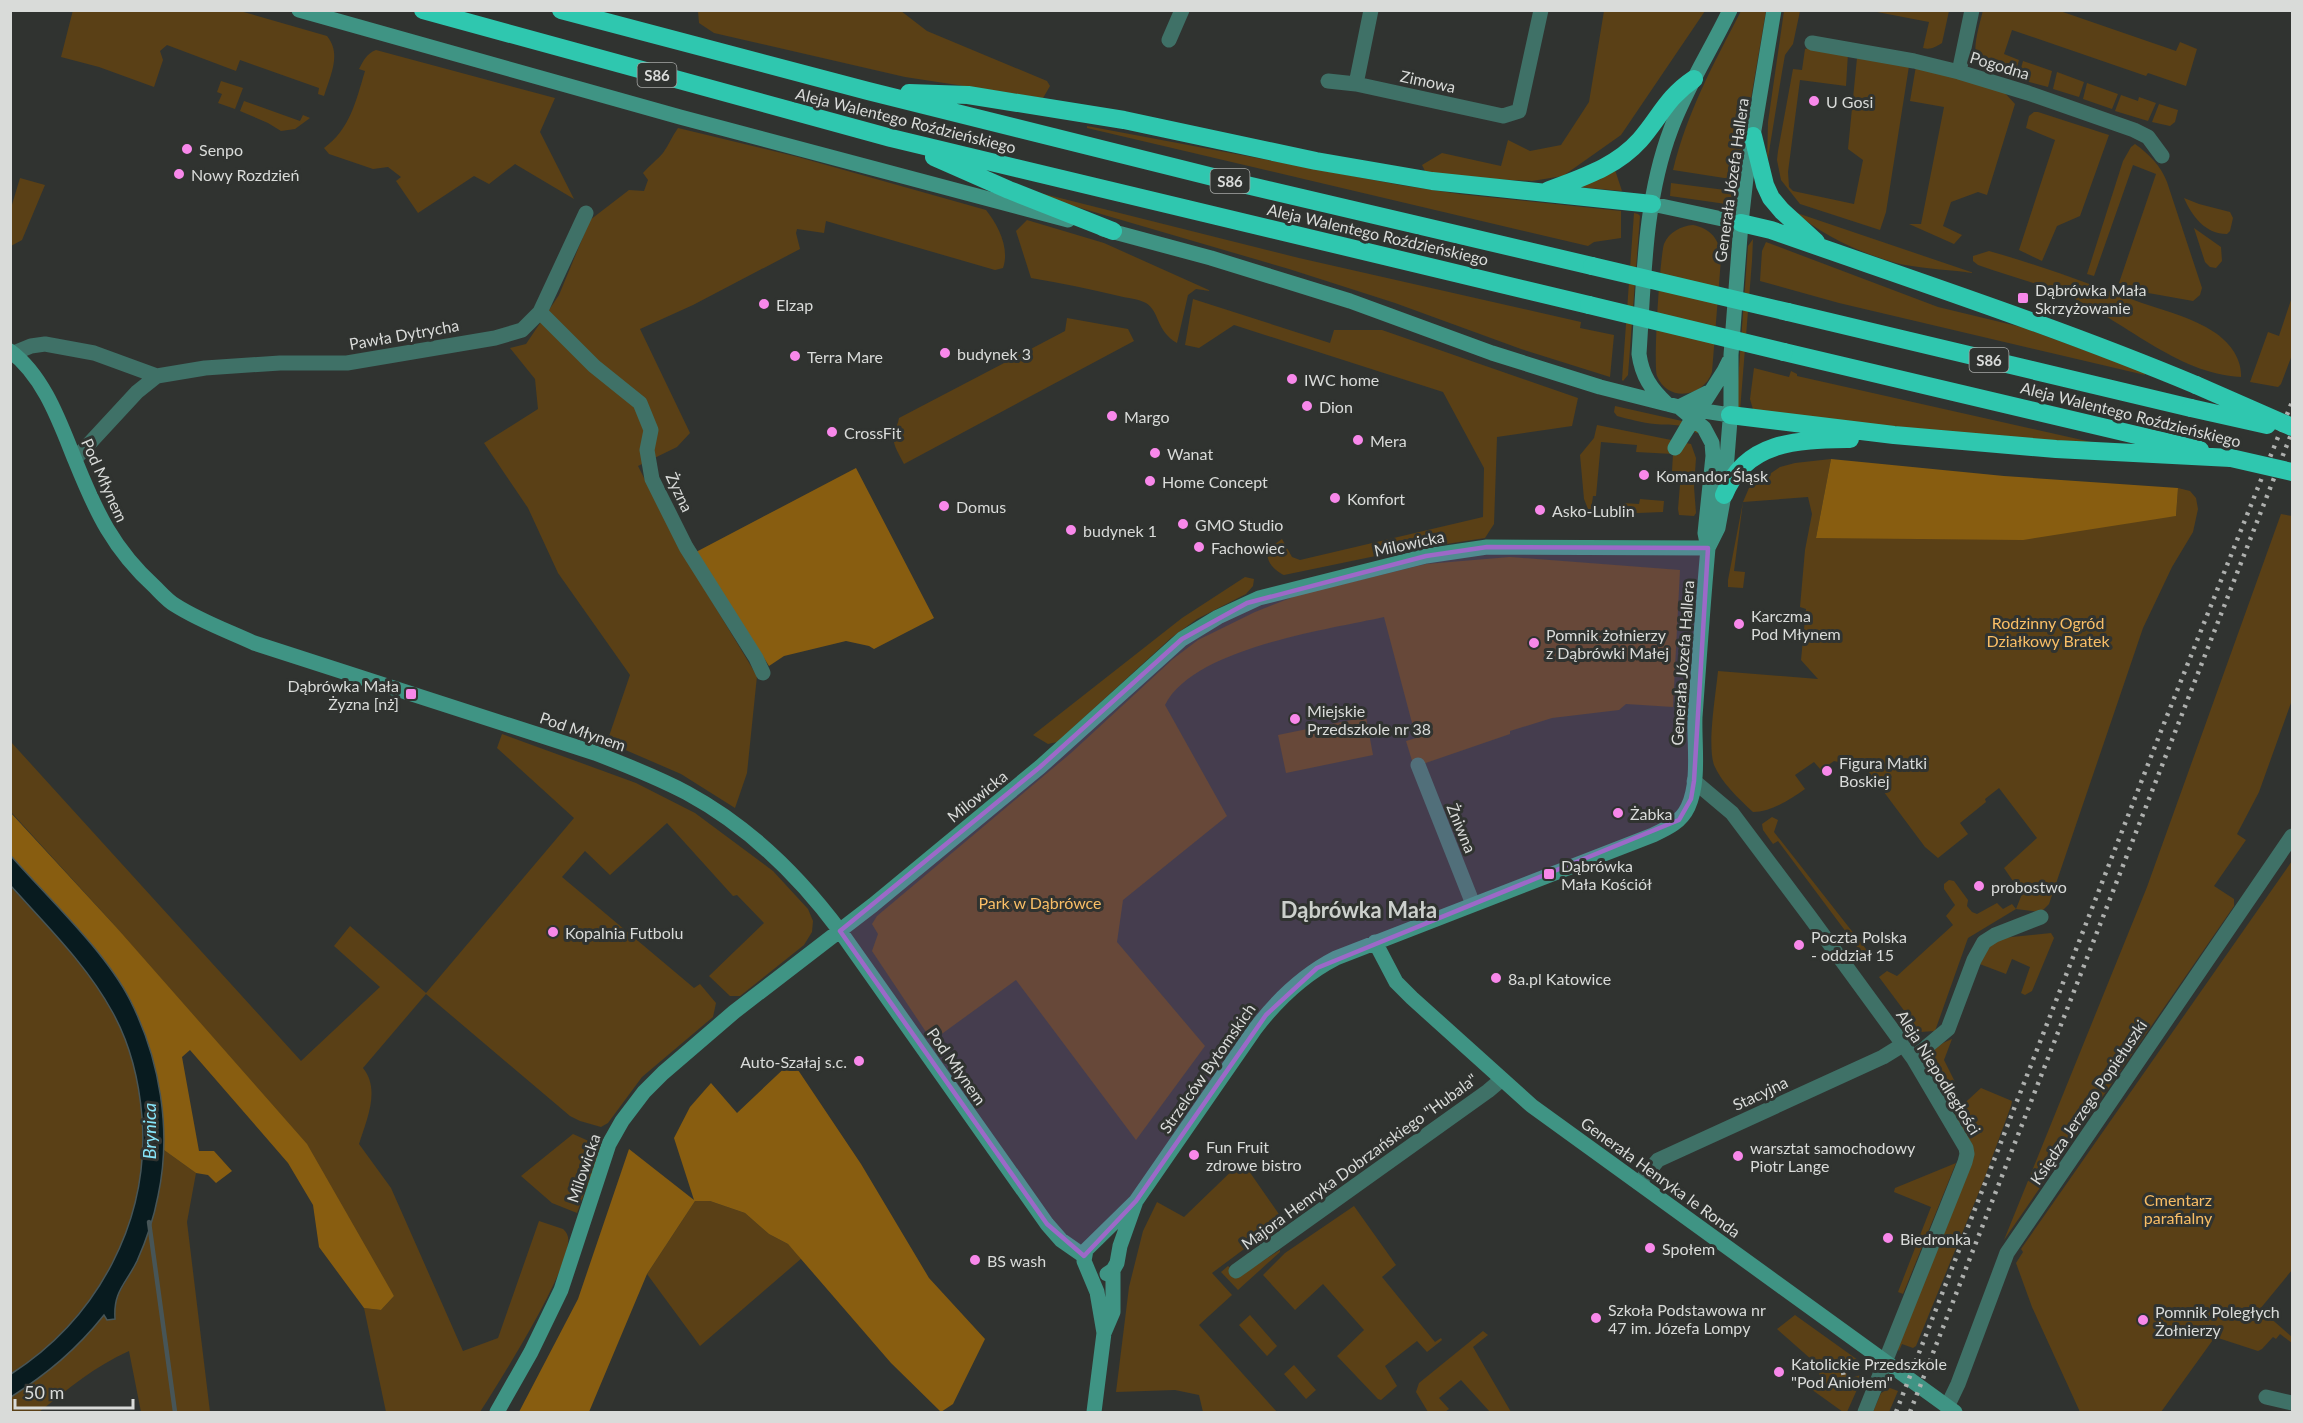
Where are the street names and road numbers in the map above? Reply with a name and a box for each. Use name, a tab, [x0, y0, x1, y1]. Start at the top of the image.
street label: Pogodna	[1968, 47, 2032, 83]
road number: S86	[638, 63, 676, 87]
street label: Zimowa	[1399, 66, 1457, 96]
street label: Aleja Walentego Roździeńskiego	[794, 83, 1018, 157]
street label: Generała Józefa Hallera	[1710, 97, 1752, 263]
road number: S86	[1210, 169, 1250, 193]
street label: Aleja Walentego Roździeńskiego	[1266, 199, 1490, 269]
street label: Pawła Dytrycha	[348, 315, 460, 353]
road number: S86	[1970, 348, 2008, 372]
street label: Aleja Walentego Roździeńskiego	[2019, 377, 2243, 451]
street label: Pod Młynem	[78, 435, 132, 525]
street label: Żyzna	[663, 469, 697, 515]
street label: Milowicka	[1372, 526, 1446, 560]
street label: Generała Józefa Hallera	[1667, 580, 1697, 746]
street label: Pod Młynem	[537, 707, 629, 755]
street label: Milowicka	[943, 766, 1011, 826]
street label: Żniwna	[1444, 801, 1480, 855]
street label: Strzelców Bytomskich	[1155, 1000, 1259, 1136]
street label: Aleja Niepodległości	[1893, 1006, 1985, 1138]
street label: Księdza Jerzego Popiełuszki	[2026, 1016, 2150, 1188]
street label: Pod Młynem	[923, 1024, 991, 1108]
street label: Majora Henryka Dobrzańskiego "Hubala"	[1237, 1069, 1481, 1253]
street label: Stacyjna	[1729, 1072, 1791, 1114]
street label: Generała Henryka le Ronda	[1578, 1113, 1744, 1241]
street label: Milowicka	[562, 1131, 604, 1205]

